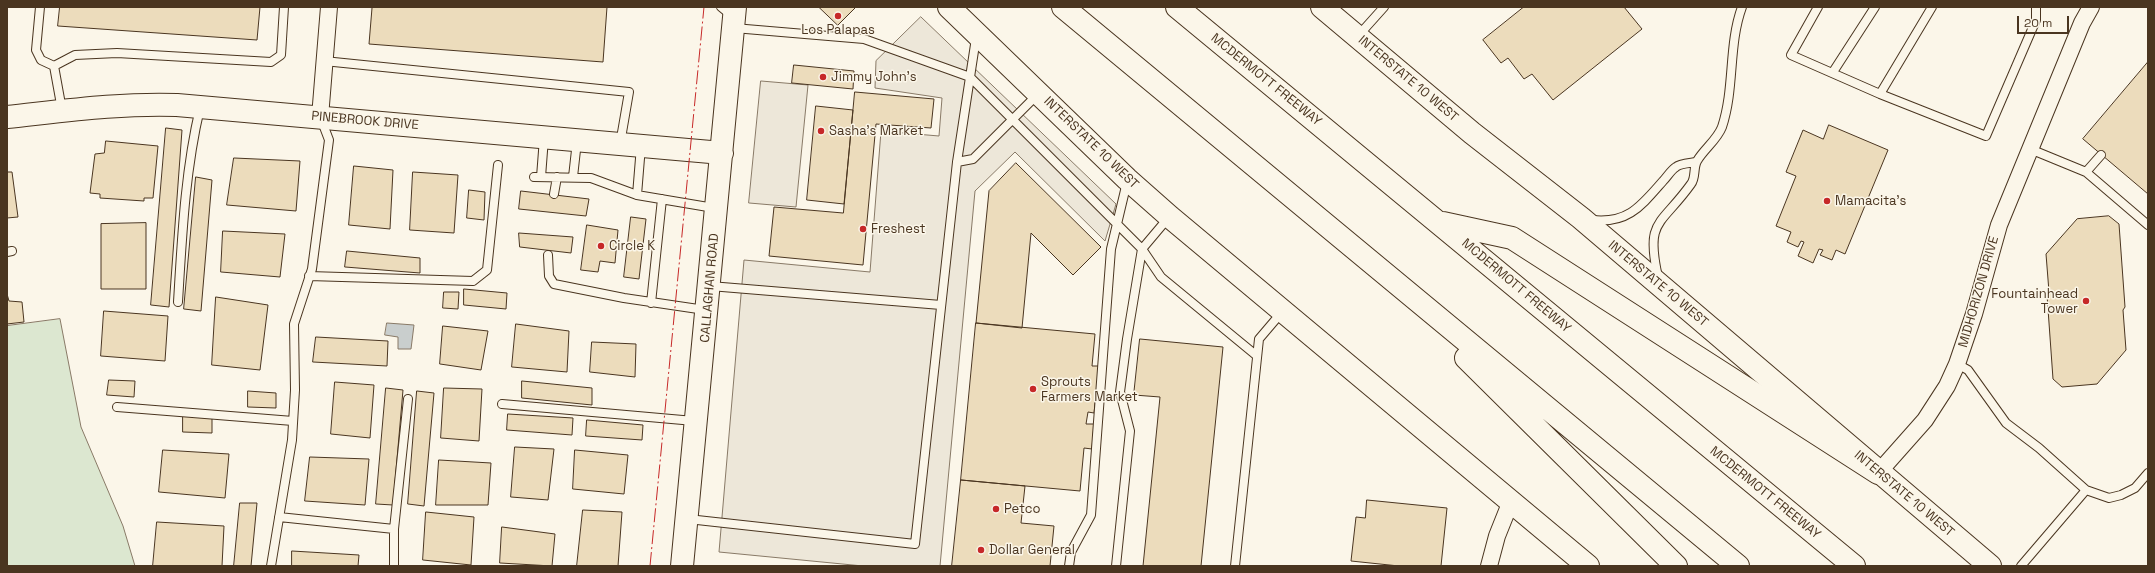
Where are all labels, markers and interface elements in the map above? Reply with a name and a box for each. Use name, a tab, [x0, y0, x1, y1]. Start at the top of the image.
scale bar	[2019, 8, 2071, 34]
marker: Los Palapas	[833, 11, 843, 21]
text: 20 m	[2024, 15, 2052, 31]
place label: Los Palapas	[801, 22, 875, 38]
street label: MCDERMOTT FREEWAY	[1207, 31, 1325, 129]
street label: INTERSTATE 10 WEST	[1355, 33, 1461, 125]
place label: Jimmy John's	[831, 69, 916, 85]
marker: Jimmy John's	[818, 72, 828, 82]
street label: INTERSTATE 10 WEST	[1040, 94, 1142, 192]
street label: PINEBROOK DRIVE	[311, 109, 419, 133]
place label: Sasha’s Market	[829, 123, 923, 139]
marker: Sasha’s Market	[816, 126, 826, 136]
place label: Mamacita's	[1835, 193, 1906, 209]
marker: Mamacita's	[1822, 196, 1832, 206]
place label: Freshest	[871, 221, 926, 237]
marker: Freshest	[858, 224, 868, 234]
street label: CALLAGHAN ROAD	[697, 233, 723, 343]
street label: MIDHORIZON DRIVE	[1956, 235, 2002, 349]
street label: MCDERMOTT FREEWAY	[1458, 236, 1574, 336]
place label: Circle K	[609, 238, 655, 254]
street label: INTERSTATE 10 WEST	[1605, 238, 1711, 330]
marker: Circle K	[596, 241, 606, 251]
place label: Fountainhead Tower	[1991, 286, 2078, 317]
marker: Fountainhead Tower	[2081, 296, 2091, 306]
place label: Sprouts Farmers Market	[1041, 374, 1138, 405]
marker: Sprouts Farmers Market	[1028, 384, 1038, 394]
street label: MCDERMOTT FREEWAY	[1706, 444, 1824, 542]
street label: INTERSTATE 10 WEST	[1851, 448, 1957, 540]
place label: Petco	[1004, 501, 1041, 517]
marker: Petco	[991, 504, 1001, 514]
place label: Dollar General	[989, 542, 1075, 558]
marker: Dollar General	[976, 545, 986, 555]

